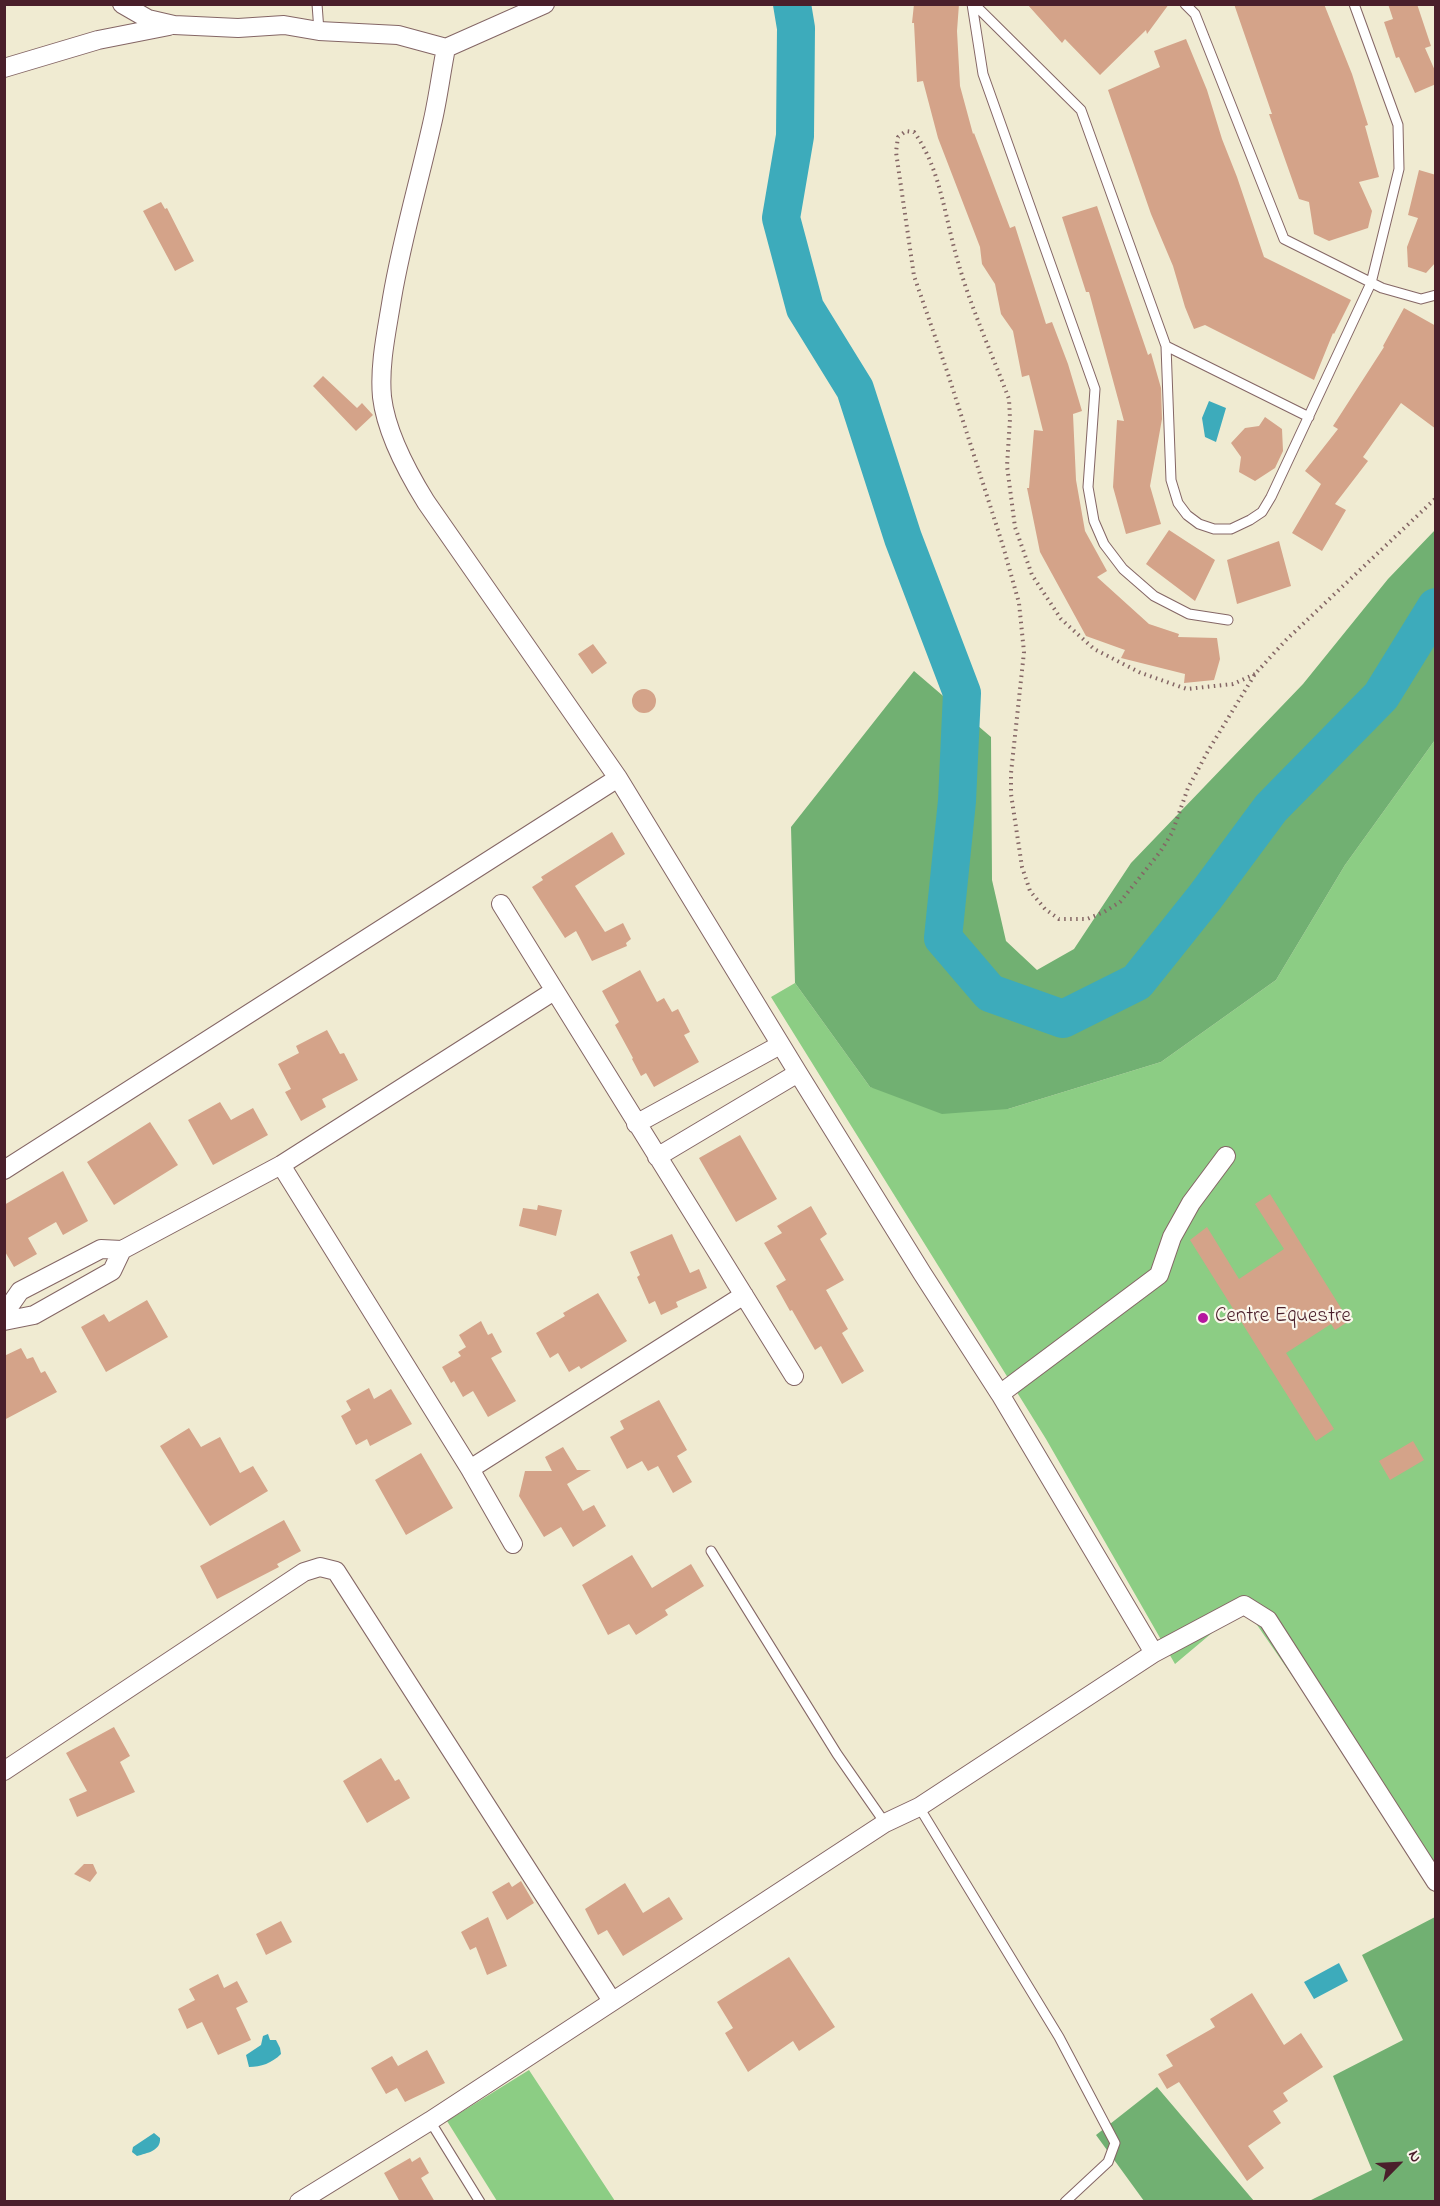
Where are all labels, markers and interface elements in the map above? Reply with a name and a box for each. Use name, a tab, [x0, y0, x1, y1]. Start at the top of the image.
place label: Centre Equestre	[1215, 1305, 1351, 1331]
marker: Centre Equestre	[1196, 1311, 1210, 1325]
north arrow	[1368, 2134, 1428, 2194]
text: N	[1401, 2147, 1428, 2166]

